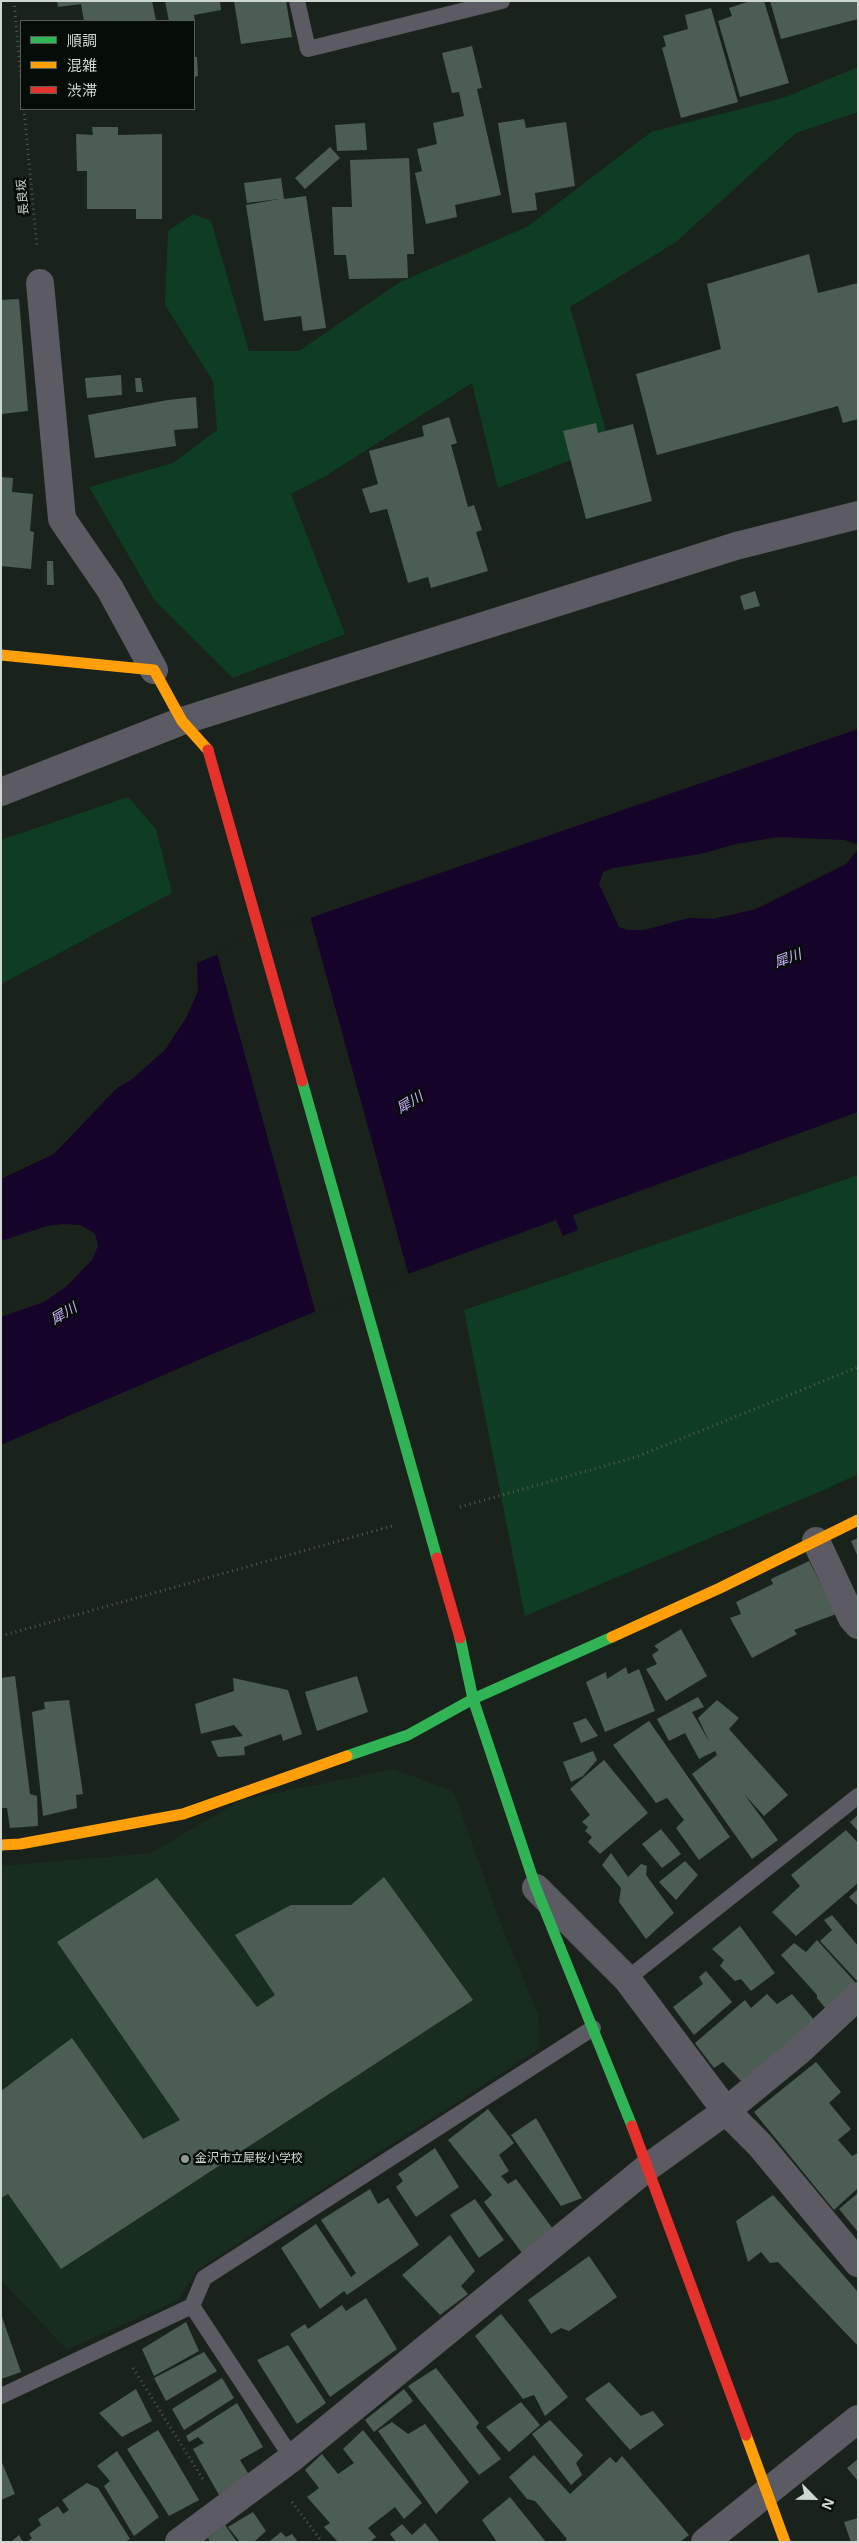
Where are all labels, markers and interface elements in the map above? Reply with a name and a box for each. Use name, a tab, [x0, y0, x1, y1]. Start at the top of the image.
legend	[20, 20, 195, 110]
text: 順調	[67, 30, 97, 50]
text: 混雑	[67, 55, 97, 75]
text: 渋滞	[67, 80, 97, 100]
street label: 長良坂	[14, 178, 32, 216]
water label: 犀川	[772, 946, 804, 972]
water label: 犀川	[394, 1089, 426, 1117]
water label: 犀川	[48, 1300, 80, 1328]
place label: 金沢市立犀桜小学校	[195, 2152, 303, 2166]
marker: 金沢市立犀桜小学校	[179, 2153, 191, 2165]
north arrow	[789, 2473, 839, 2523]
text: N	[817, 2495, 839, 2513]

